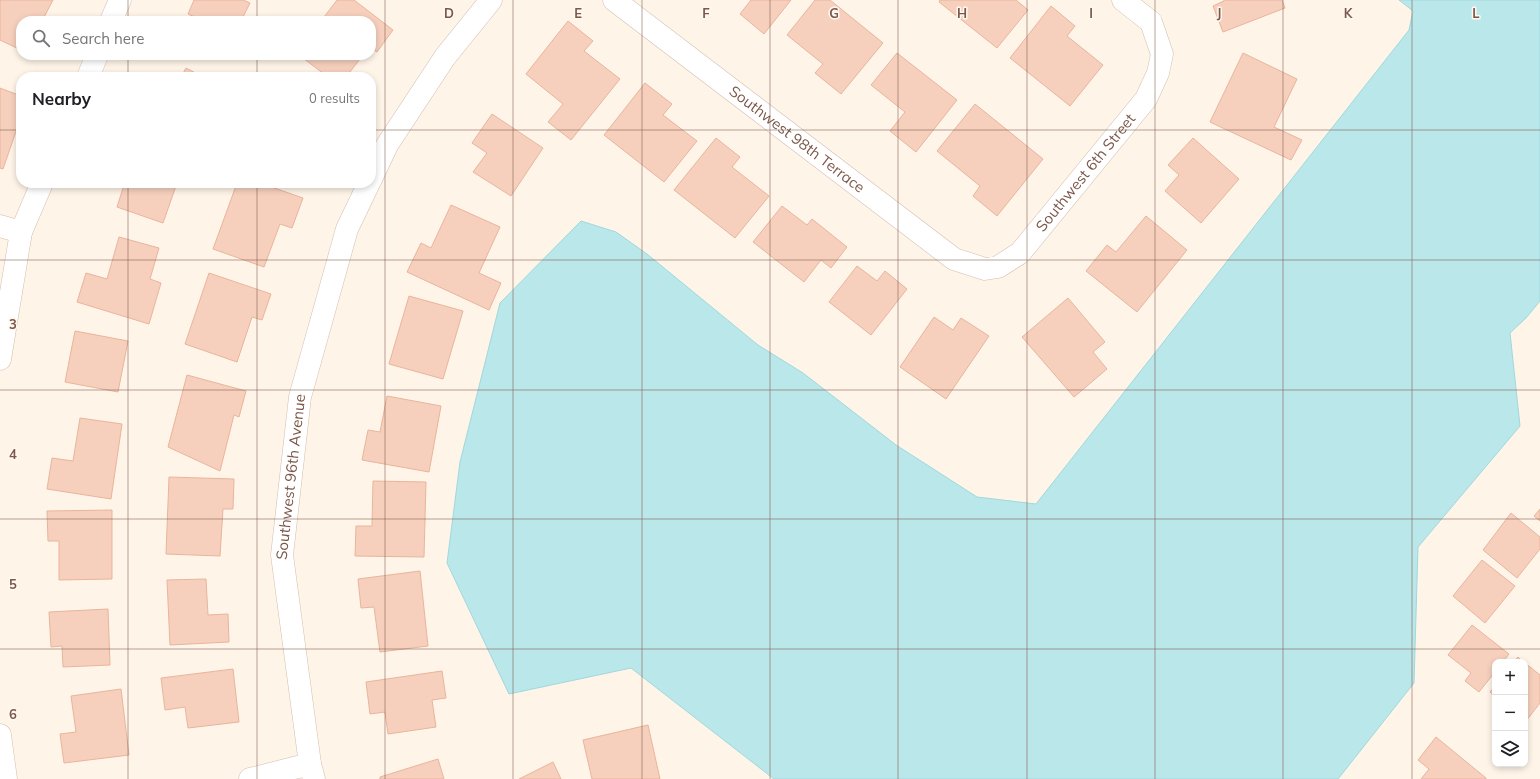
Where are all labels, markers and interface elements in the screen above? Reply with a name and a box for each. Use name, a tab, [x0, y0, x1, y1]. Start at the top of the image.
text: D	[444, 5, 454, 21]
text: E	[574, 5, 582, 21]
text: F	[702, 5, 710, 21]
text: G	[829, 5, 839, 21]
text: H	[957, 5, 967, 21]
text: I	[1089, 5, 1093, 21]
text: J	[1217, 5, 1221, 21]
text: K	[1344, 5, 1354, 21]
text: L	[1472, 5, 1480, 21]
search box	[16, 16, 376, 60]
icon: search	[30, 27, 52, 49]
text: Search here	[62, 29, 144, 48]
street label: Southwest 98th Terrace	[726, 81, 869, 197]
text: Nearby	[32, 88, 91, 109]
text: 0 results	[309, 90, 360, 106]
street label: Southwest 6th Street	[1032, 110, 1139, 235]
text: 3	[9, 316, 17, 332]
street label: Southwest 96th Avenue	[272, 393, 309, 561]
text: 4	[9, 446, 17, 462]
text: 5	[9, 576, 17, 592]
map controls	[1492, 659, 1528, 767]
button: +	[1492, 659, 1528, 695]
button: −	[1492, 695, 1528, 731]
text: 6	[9, 706, 17, 722]
button: layers	[1492, 731, 1528, 767]

